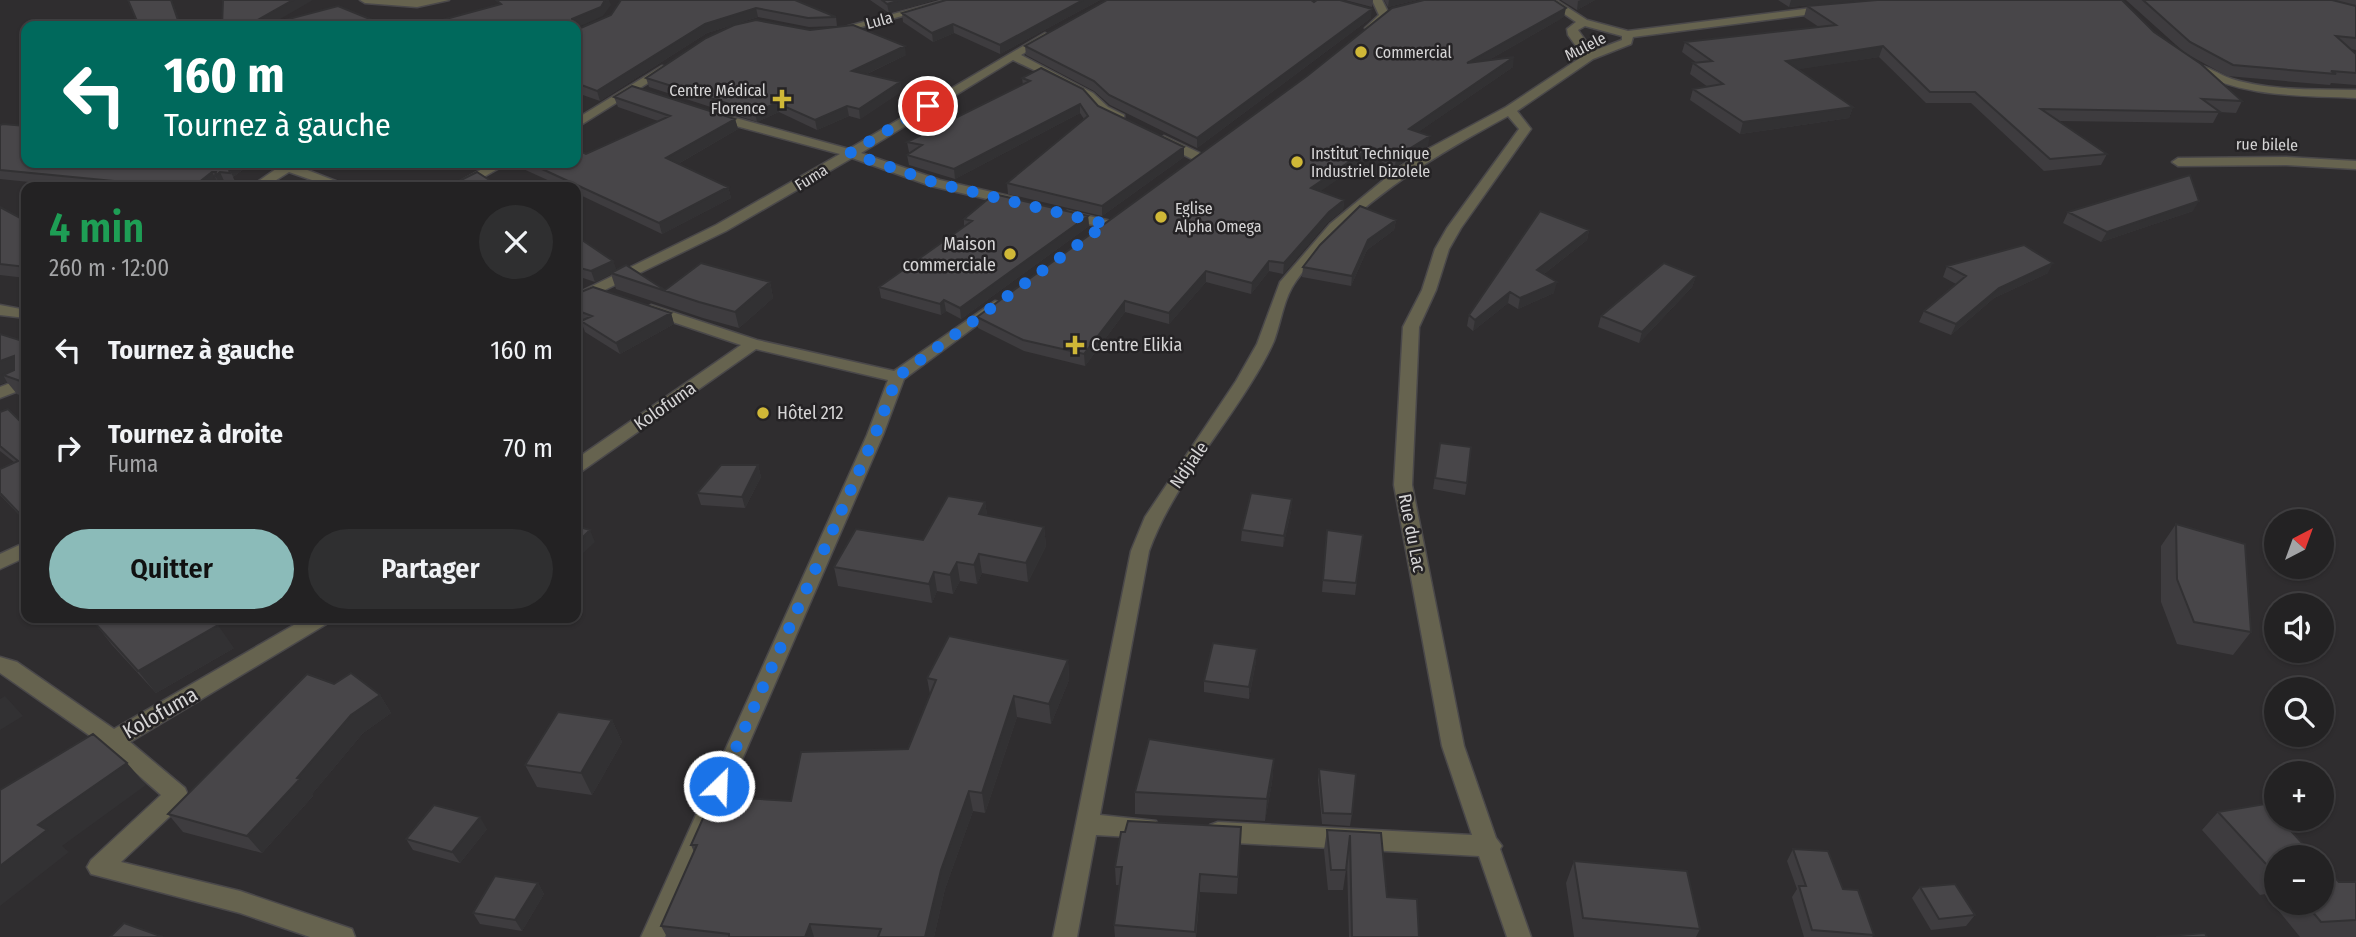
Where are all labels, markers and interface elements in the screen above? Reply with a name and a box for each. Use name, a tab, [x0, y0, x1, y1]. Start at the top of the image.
street label: Lula	[864, 8, 895, 33]
street label: Mulele	[1561, 28, 1609, 65]
place label: Commercial	[1375, 43, 1452, 62]
marker: Commercial	[1353, 44, 1369, 60]
text: 160 m	[164, 46, 285, 105]
icon: left	[49, 49, 140, 140]
pin	[898, 76, 958, 136]
place label: Centre Médical Florence	[669, 81, 766, 118]
icon: arrive	[909, 87, 947, 125]
marker: Centre Médical Florence	[772, 89, 792, 109]
text: Tournez à gauche	[164, 106, 391, 144]
street label: rue bilele	[2236, 134, 2298, 155]
place label: Institut Technique Industriel Dizolele	[1311, 144, 1430, 181]
marker: Institut Technique Industriel Dizolele	[1289, 154, 1305, 170]
street label: Fuma	[791, 160, 831, 195]
place label: Eglise Alpha Omega	[1175, 199, 1262, 236]
text: 4 min	[49, 203, 144, 253]
button: close	[479, 205, 553, 279]
marker: Eglise Alpha Omega	[1153, 209, 1169, 225]
place label: Maison commerciale	[902, 233, 996, 276]
marker: Maison commerciale	[1002, 246, 1018, 262]
text: 260 m · 12:00	[49, 254, 169, 282]
icon: left	[49, 331, 87, 369]
place label: Centre Elikia	[1091, 334, 1182, 356]
text: Tournez à gauche	[108, 335, 294, 366]
text: 160 m	[490, 335, 553, 366]
marker: Centre Elikia	[1065, 335, 1085, 355]
street label: Kolofuma	[630, 377, 700, 435]
place label: Hôtel 212	[777, 402, 843, 424]
marker: Hôtel 212	[755, 405, 771, 421]
text: Tournez à droite	[108, 419, 283, 450]
icon: right	[49, 429, 87, 467]
text: 70 m	[503, 433, 553, 464]
street label: Ndjiale	[1165, 437, 1213, 493]
text: Fuma	[108, 450, 158, 478]
street label: Rue du Lac	[1394, 492, 1430, 575]
north arrow	[2264, 509, 2334, 579]
map controls	[2264, 509, 2334, 915]
button: Quitter	[49, 529, 294, 609]
button: Partager	[308, 529, 553, 609]
button: sound	[2264, 593, 2334, 663]
button: search	[2264, 677, 2334, 747]
street label: Kolofuma	[118, 681, 202, 745]
position arrow	[682, 749, 756, 823]
button: +	[2264, 761, 2334, 831]
button: −	[2264, 845, 2334, 915]

